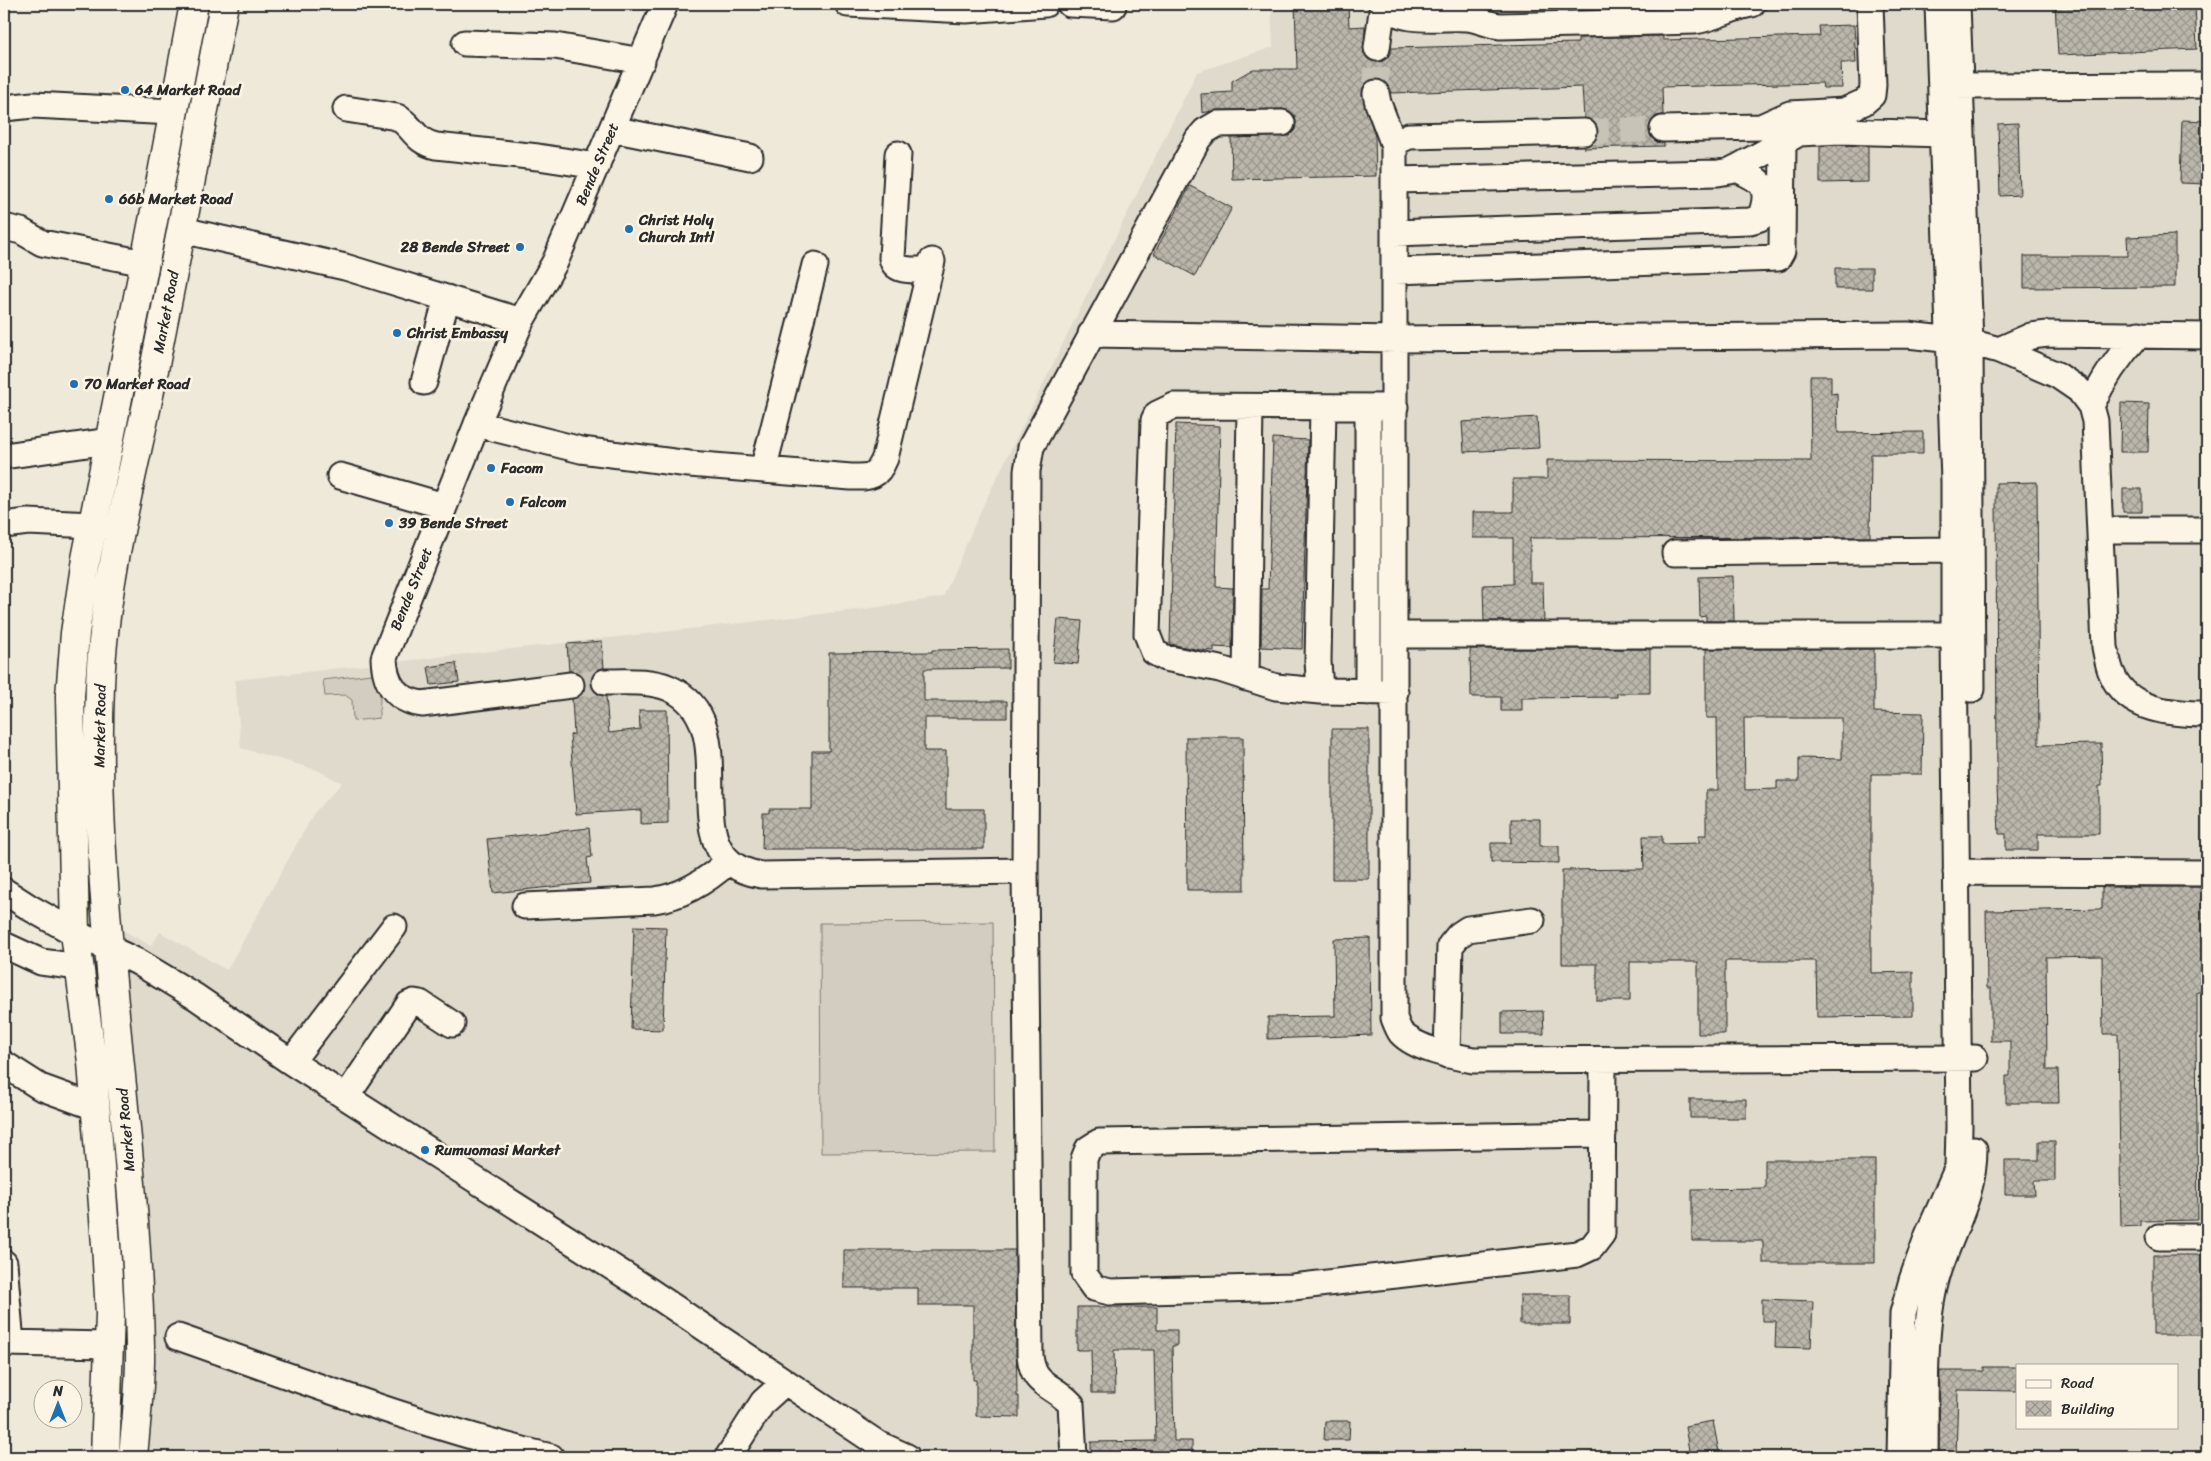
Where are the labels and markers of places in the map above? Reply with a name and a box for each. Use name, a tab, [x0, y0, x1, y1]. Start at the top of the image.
place label: 64 Market Road	[134, 77, 242, 103]
marker: 64 Market Road	[119, 84, 131, 96]
place label: 66b Market Road	[118, 186, 233, 212]
marker: 66b Market Road	[103, 193, 115, 205]
place label: Christ Holy Church Intl	[638, 207, 715, 250]
marker: Christ Holy Church Intl	[623, 223, 635, 235]
place label: 28 Bende Street	[400, 234, 510, 260]
marker: 28 Bende Street	[514, 241, 526, 253]
place label: Christ Embassy	[406, 320, 508, 346]
marker: Christ Embassy	[391, 327, 403, 339]
place label: 70 Market Road	[84, 371, 192, 397]
marker: 70 Market Road	[68, 378, 80, 390]
place label: Facom	[500, 455, 544, 481]
marker: Facom	[485, 462, 497, 474]
place label: Falcom	[519, 489, 567, 515]
marker: Falcom	[504, 496, 516, 508]
place label: 39 Bende Street	[398, 510, 509, 536]
marker: 39 Bende Street	[383, 517, 395, 529]
place label: Rumuomasi Market	[434, 1137, 561, 1163]
marker: Rumuomasi Market	[419, 1144, 431, 1156]

